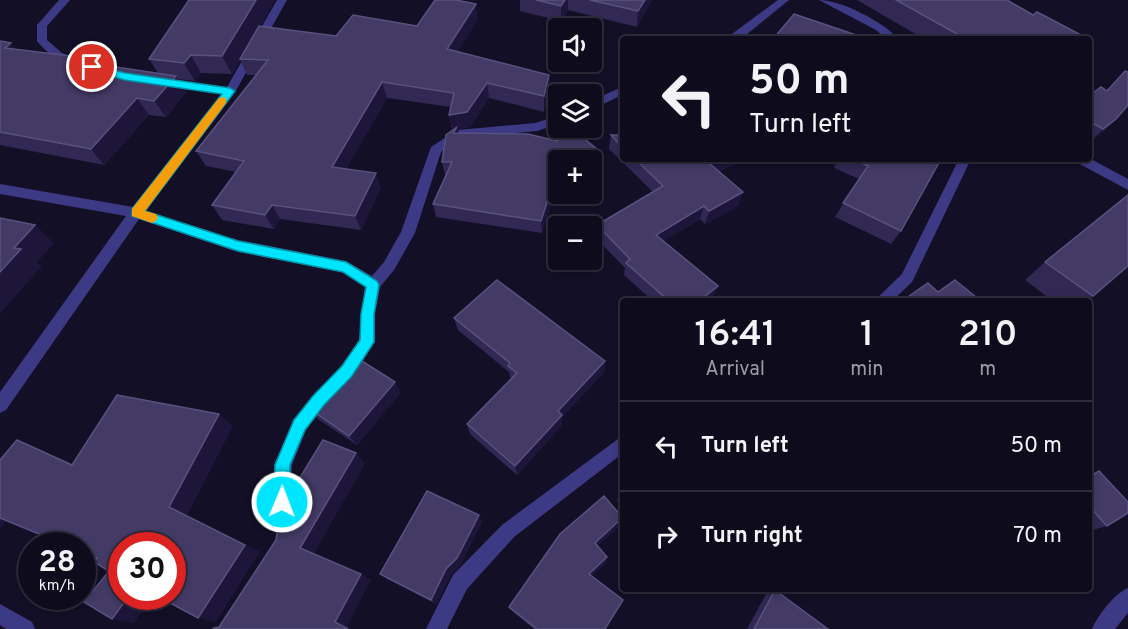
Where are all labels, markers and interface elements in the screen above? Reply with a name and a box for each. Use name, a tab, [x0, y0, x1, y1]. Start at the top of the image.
map controls	[548, 18, 602, 270]
button: sound	[548, 18, 602, 72]
pin	[66, 41, 117, 92]
icon: arrive	[75, 50, 108, 83]
text: 50 m	[749, 56, 850, 109]
icon: left	[650, 60, 728, 138]
button: layers	[548, 84, 602, 138]
text: Turn left	[749, 108, 851, 142]
button: +	[548, 150, 602, 204]
button: −	[548, 216, 602, 270]
text: 16:41	[694, 313, 776, 359]
text: 1	[860, 313, 874, 359]
text: 210	[958, 313, 1018, 359]
text: Arrival	[705, 357, 765, 383]
text: min	[850, 357, 884, 383]
text: m	[979, 357, 996, 383]
icon: left	[650, 430, 683, 463]
text: Turn left	[701, 433, 789, 460]
text: 50 m	[1010, 433, 1062, 460]
position arrow	[250, 470, 314, 534]
icon: right	[650, 520, 683, 553]
text: Turn right	[701, 523, 803, 550]
text: 70 m	[1013, 523, 1062, 550]
speed limit sign: 30	[108, 532, 186, 610]
text: 28	[38, 545, 76, 582]
text: km/h	[39, 577, 75, 596]

